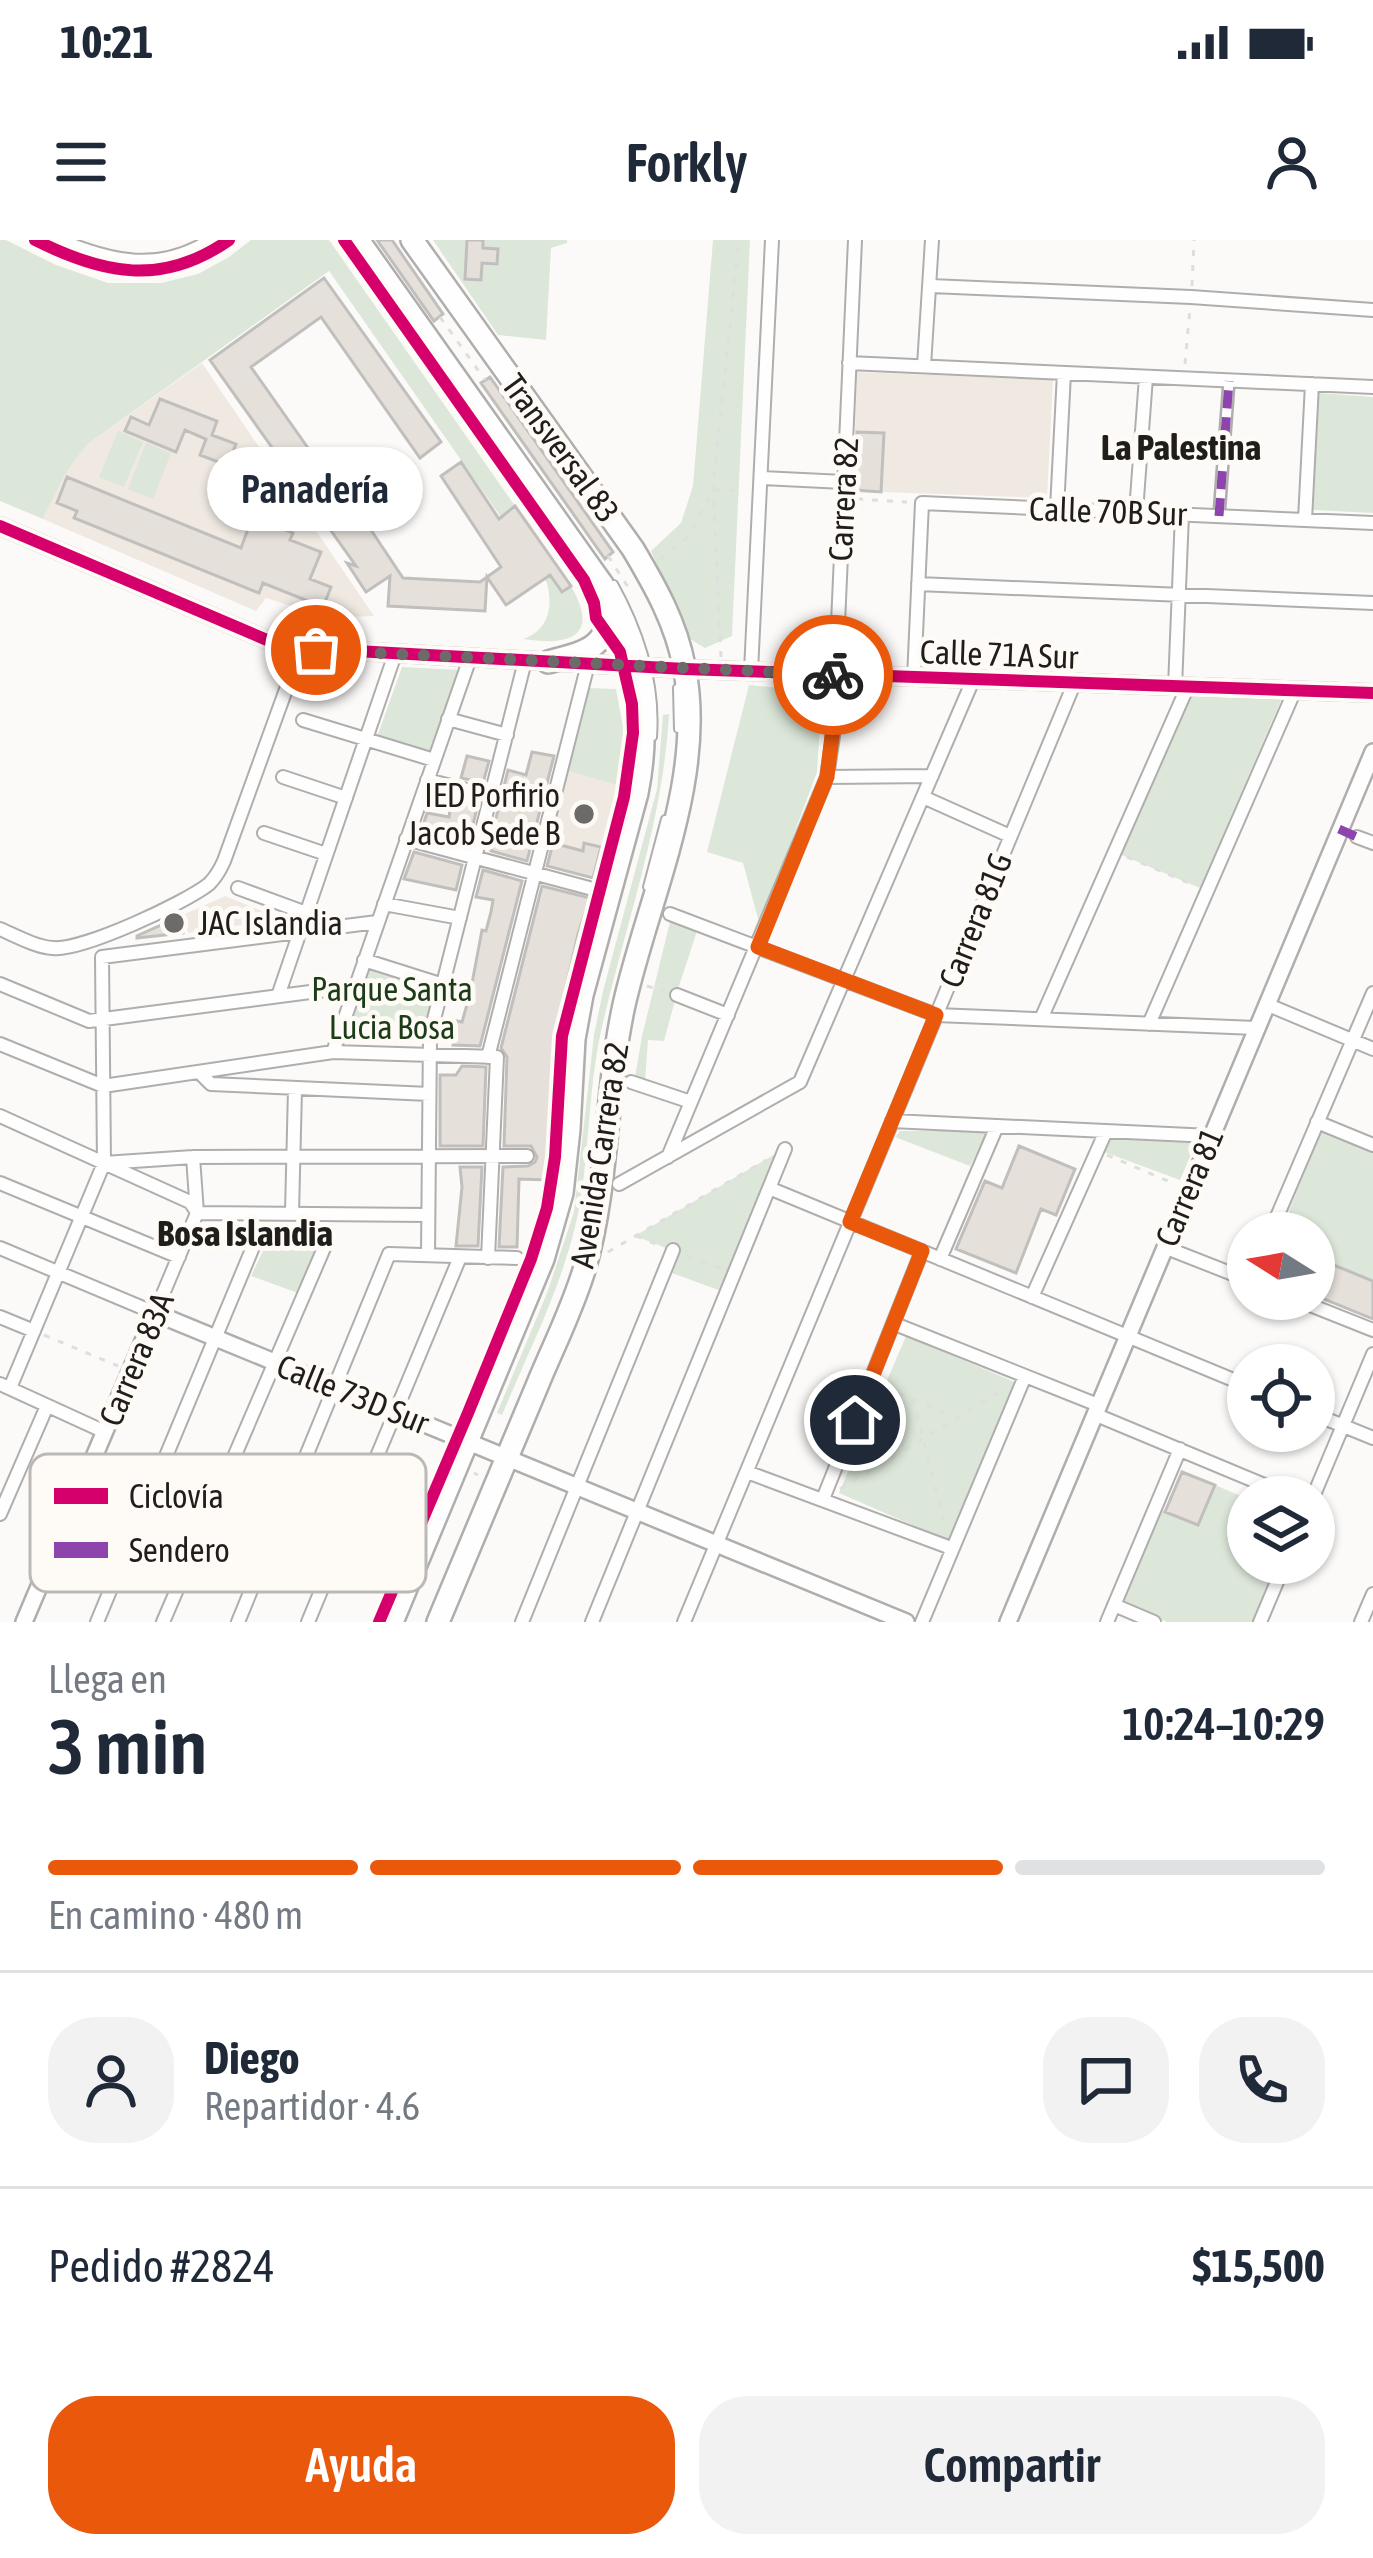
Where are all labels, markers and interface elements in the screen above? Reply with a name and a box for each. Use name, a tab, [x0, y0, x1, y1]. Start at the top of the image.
text: 10:21	[60, 16, 154, 68]
icon: menu	[48, 129, 114, 195]
icon: person	[1259, 129, 1325, 195]
text: Forkly	[626, 132, 747, 193]
street label: Transversal 83	[495, 367, 627, 529]
district label: La Palestina	[1101, 426, 1261, 468]
street label: Carrera 82	[821, 436, 865, 562]
callout: Panadería	[208, 446, 424, 530]
text: Panadería	[241, 467, 389, 511]
street label: Calle 70B Sur	[1029, 489, 1189, 533]
pin	[265, 599, 367, 701]
courier	[773, 615, 893, 735]
icon: bag	[283, 617, 349, 683]
street label: Calle 71A Sur	[919, 632, 1080, 676]
icon: bike	[800, 642, 866, 708]
place label: IED Porfirio Jacob Sede B	[407, 776, 560, 852]
marker: IED Porfirio Jacob Sede B	[571, 801, 597, 827]
street label: Carrera 81G	[931, 847, 1019, 993]
place label: JAC Islandia	[198, 904, 343, 942]
marker: JAC Islandia	[161, 910, 187, 936]
park label: Parque Santa Lucia Bosa	[311, 970, 473, 1046]
street label: Avenida Carrera 82	[562, 1039, 636, 1271]
street label: Carrera 81	[1147, 1122, 1231, 1252]
district label: Bosa Islandia	[157, 1212, 333, 1254]
north arrow	[1227, 1212, 1335, 1320]
map controls	[1227, 1212, 1335, 1584]
street label: Carrera 83A	[91, 1286, 181, 1431]
button: locate	[1227, 1344, 1335, 1452]
street label: Calle 73D Sur	[272, 1346, 436, 1442]
pin	[804, 1369, 906, 1471]
icon: home	[822, 1387, 888, 1453]
legend	[30, 1454, 426, 1592]
button: layers	[1227, 1476, 1335, 1584]
text: Ciclovía	[129, 1477, 224, 1515]
text: Sendero	[129, 1531, 230, 1569]
text: Llega en	[48, 1657, 167, 1701]
text: 10:24–10:29	[1122, 1698, 1325, 1750]
text: 3 min	[48, 1701, 207, 1791]
text: En camino · 480 m	[48, 1893, 303, 1937]
button: person	[48, 2017, 174, 2143]
button: chat	[1043, 2017, 1169, 2143]
button: phone	[1199, 2017, 1325, 2143]
text: Diego	[204, 2032, 300, 2084]
text: Repartidor · 4.6	[204, 2084, 420, 2128]
text: Pedido #2824	[48, 2240, 275, 2292]
text: $15,500	[1192, 2240, 1325, 2292]
button: Ayuda	[48, 2396, 675, 2534]
button: Compartir	[699, 2396, 1325, 2534]

